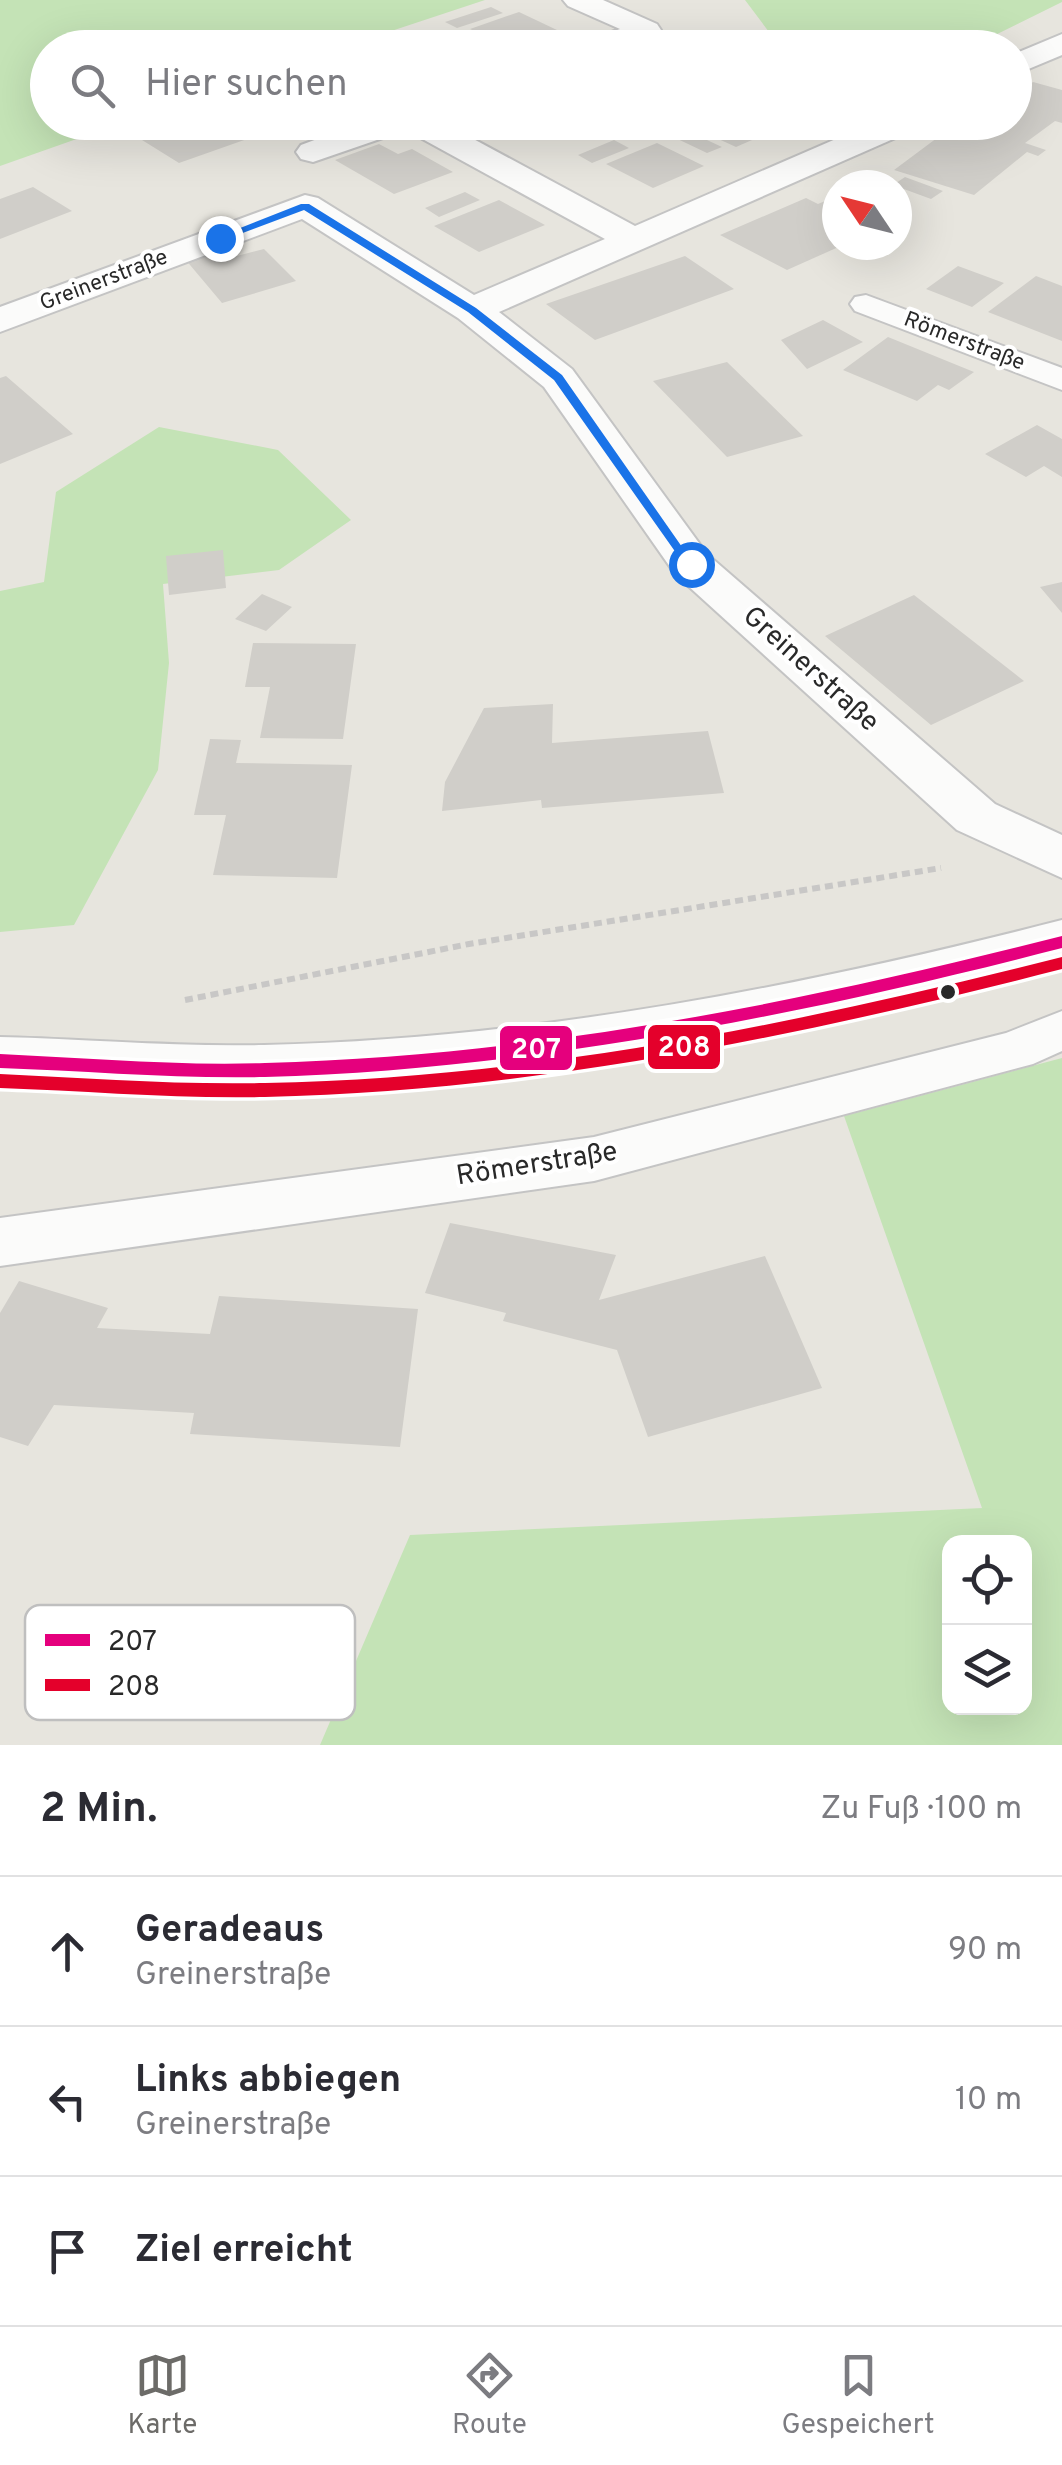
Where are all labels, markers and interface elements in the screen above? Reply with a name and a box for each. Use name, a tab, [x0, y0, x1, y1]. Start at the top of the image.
search box	[30, 30, 1032, 140]
icon: search	[65, 58, 120, 113]
text: Hier suchen	[145, 61, 348, 110]
north arrow	[822, 170, 912, 260]
route end	[198, 216, 244, 262]
street label: Greinerstraße	[36, 244, 172, 318]
street label: Römerstraße	[900, 307, 1028, 377]
route start	[669, 542, 715, 588]
street label: Greinerstraße	[734, 599, 886, 741]
unlabelled marker	[938, 982, 958, 1002]
line badge: 208	[646, 1023, 722, 1071]
line badge: 207	[498, 1024, 574, 1072]
text: 208	[657, 1031, 711, 1067]
text: 207	[511, 1033, 561, 1069]
street label: Römerstraße	[454, 1135, 620, 1195]
map controls	[942, 1535, 1032, 1715]
button: locate	[942, 1535, 1032, 1625]
legend	[25, 1605, 355, 1720]
text: 207	[108, 1625, 157, 1661]
button: layers	[942, 1625, 1032, 1715]
text: 208	[108, 1670, 160, 1706]
text: 2 Min.	[40, 1784, 157, 1837]
text: Zu Fuß · 100 m	[821, 1790, 1022, 1830]
text: Geradeaus	[135, 1907, 324, 1956]
icon: ahead	[40, 1924, 95, 1979]
text: 90 m	[948, 1931, 1022, 1971]
text: Greinerstraße	[135, 1956, 331, 1996]
text: Links abbiegen	[135, 2057, 401, 2106]
icon: left	[40, 2074, 95, 2129]
text: 10 m	[955, 2081, 1022, 2121]
text: Greinerstraße	[135, 2106, 331, 2146]
icon: arrive	[40, 2224, 95, 2279]
text: Ziel erreicht	[135, 2227, 353, 2276]
tab: Karte	[127, 2348, 197, 2444]
tab: Route	[452, 2348, 527, 2444]
tab: Gespeichert	[782, 2348, 935, 2444]

